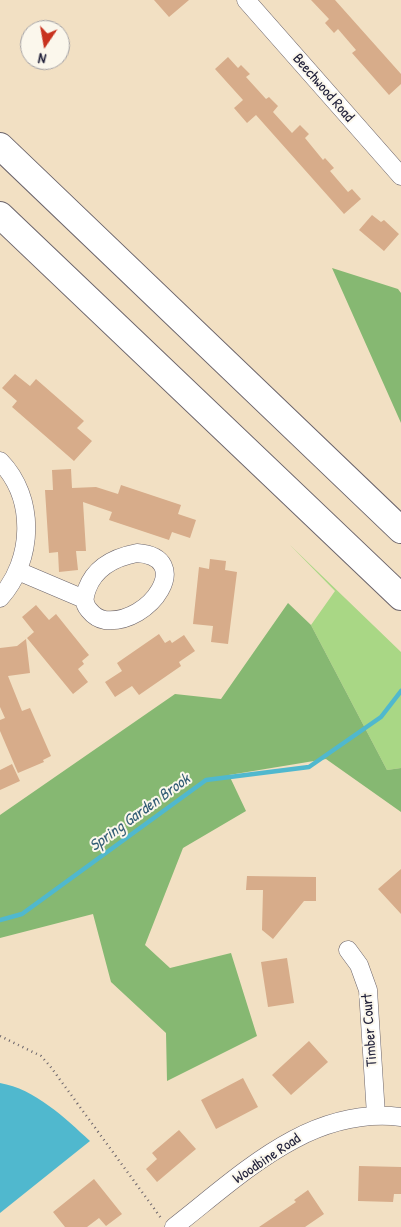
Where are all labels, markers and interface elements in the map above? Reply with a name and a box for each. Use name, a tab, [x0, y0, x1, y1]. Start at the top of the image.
north arrow	[20, 20, 70, 70]
text: N	[36, 49, 48, 69]
street label: Beechwood Road	[288, 50, 358, 126]
water label: Spring Garden Brook	[86, 770, 194, 856]
street label: Timber Court	[358, 993, 382, 1067]
street label: Woodbine Road	[230, 1130, 304, 1188]

